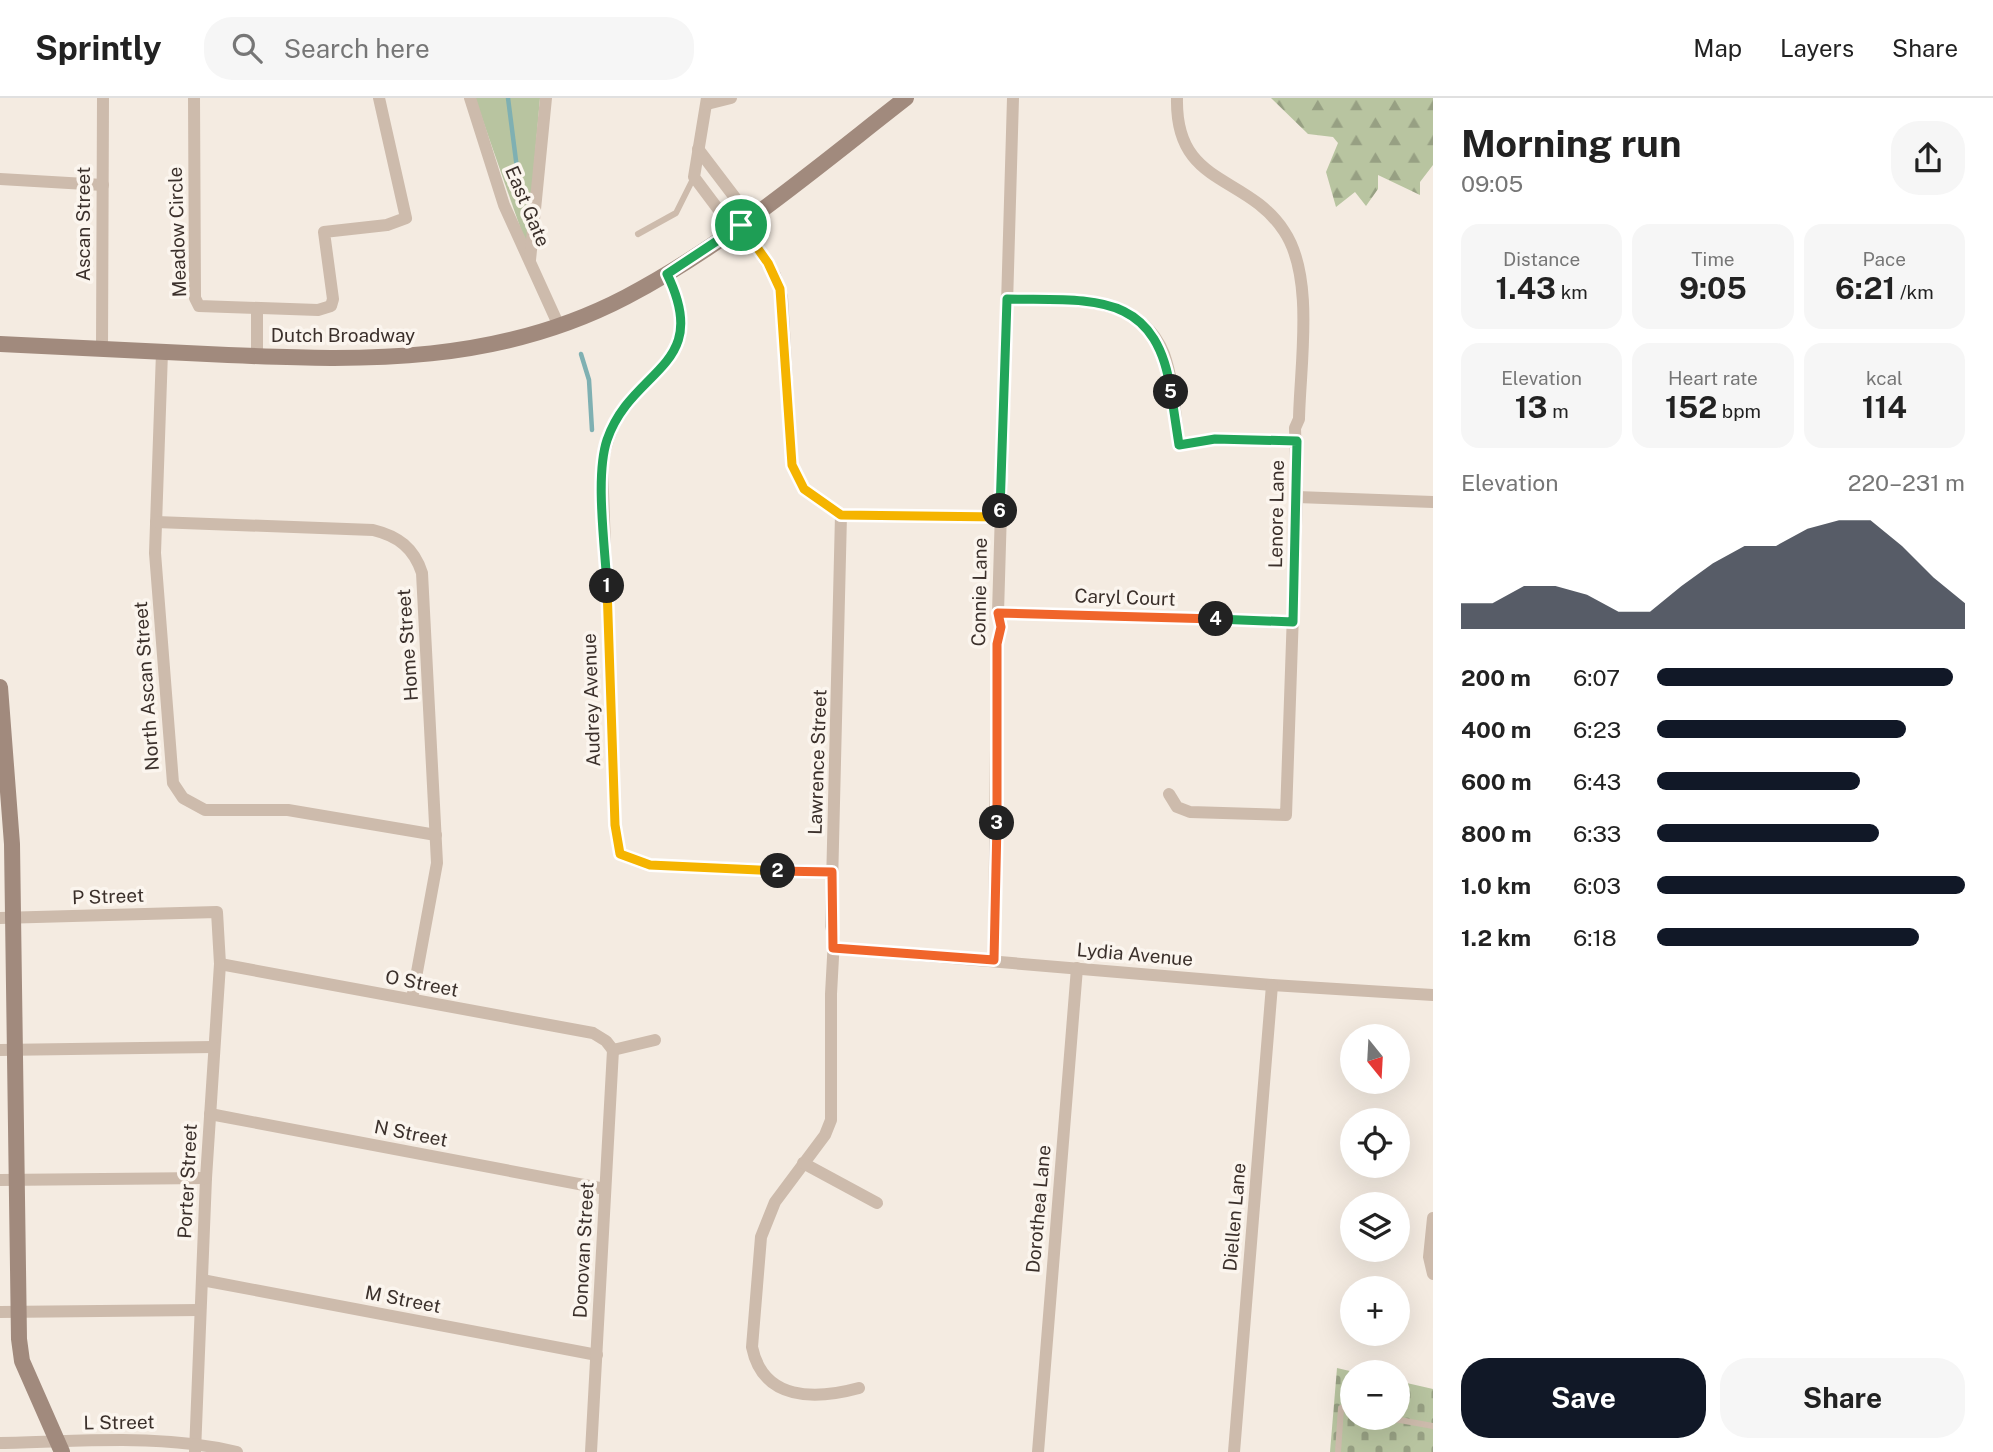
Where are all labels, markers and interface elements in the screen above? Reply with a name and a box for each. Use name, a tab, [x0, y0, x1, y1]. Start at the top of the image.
search box	[204, 17, 694, 80]
text: Sprintly	[35, 29, 162, 67]
icon: search	[228, 29, 266, 67]
text: Search here	[284, 33, 430, 64]
text: Map	[1693, 34, 1742, 62]
text: Layers	[1780, 34, 1854, 62]
text: Share	[1892, 34, 1958, 62]
text: Morning run	[1461, 121, 1682, 166]
button: share	[1891, 121, 1965, 195]
street label: East Gate	[501, 162, 555, 250]
street label: Meadow Circle	[164, 166, 190, 298]
street label: Ascan Street	[72, 167, 94, 281]
text: 09:05	[1461, 170, 1523, 197]
pin	[711, 195, 771, 255]
icon: arrive	[722, 206, 760, 244]
text: Distance	[1503, 248, 1580, 270]
text: Time	[1691, 248, 1735, 270]
text: Pace	[1863, 248, 1906, 270]
text: 1.43	[1496, 270, 1556, 306]
text: 9:05	[1679, 270, 1747, 306]
text: 6:21	[1835, 270, 1895, 306]
text: km	[1556, 281, 1588, 303]
text: /km	[1895, 281, 1934, 303]
street label: Dutch Broadway	[271, 324, 415, 346]
text: Elevation	[1501, 367, 1582, 389]
text: Heart rate	[1668, 367, 1758, 389]
text: kcal	[1866, 367, 1903, 389]
pin: 5	[1154, 374, 1188, 410]
text: 5	[1164, 380, 1177, 402]
text: 13	[1515, 389, 1548, 425]
text: 152	[1665, 389, 1717, 425]
text: 114	[1862, 389, 1907, 425]
text: m	[1548, 400, 1569, 422]
text: bpm	[1717, 400, 1761, 422]
street label: Lenore Lane	[1264, 460, 1288, 568]
text: Elevation	[1461, 469, 1559, 496]
text: 220–231 m	[1848, 469, 1965, 496]
pin: 6	[982, 494, 1018, 528]
text: 6	[993, 499, 1006, 521]
street label: Connie Lane	[967, 538, 991, 646]
pin: 1	[590, 568, 624, 603]
text: 1	[602, 574, 611, 596]
street label: Caryl Court	[1074, 584, 1176, 610]
street label: Home Street	[392, 588, 422, 702]
street label: North Ascan Street	[129, 601, 163, 771]
pin: 4	[1198, 602, 1234, 636]
text: 4	[1209, 607, 1222, 629]
street label: Audrey Avenue	[578, 633, 604, 767]
text: 200 m	[1461, 664, 1531, 691]
text: 6:07	[1573, 664, 1620, 691]
street label: Lawrence Street	[803, 689, 831, 835]
text: 400 m	[1461, 716, 1531, 743]
text: 6:23	[1573, 716, 1621, 743]
text: 600 m	[1461, 768, 1531, 795]
text: 6:43	[1573, 768, 1621, 795]
pin: 3	[979, 806, 1014, 840]
text: 3	[990, 811, 1003, 833]
text: 800 m	[1461, 820, 1532, 847]
text: 6:33	[1573, 820, 1621, 847]
pin: 2	[760, 854, 796, 888]
text: 2	[771, 859, 784, 881]
text: 1.0 km	[1461, 872, 1531, 899]
text: 6:03	[1573, 872, 1621, 899]
street label: P Street	[72, 884, 144, 908]
text: 1.2 km	[1461, 924, 1531, 951]
text: 6:18	[1573, 924, 1617, 951]
street label: Lydia Avenue	[1076, 938, 1194, 970]
street label: O Street	[384, 965, 460, 1001]
north arrow	[1340, 1024, 1410, 1094]
map controls	[1340, 1024, 1410, 1430]
button: locate	[1340, 1108, 1410, 1178]
street label: N Street	[372, 1115, 450, 1151]
street label: Porter Street	[173, 1123, 201, 1239]
street label: Dorothea Lane	[1021, 1144, 1055, 1274]
street label: Diellen Lane	[1218, 1162, 1250, 1272]
street label: Donovan Street	[568, 1181, 598, 1319]
button: layers	[1340, 1192, 1410, 1262]
button: +	[1340, 1276, 1410, 1346]
street label: M Street	[363, 1281, 443, 1317]
button: Save	[1461, 1358, 1706, 1438]
button: Share	[1720, 1358, 1965, 1438]
button: −	[1340, 1360, 1410, 1430]
street label: L Street	[83, 1410, 155, 1434]

